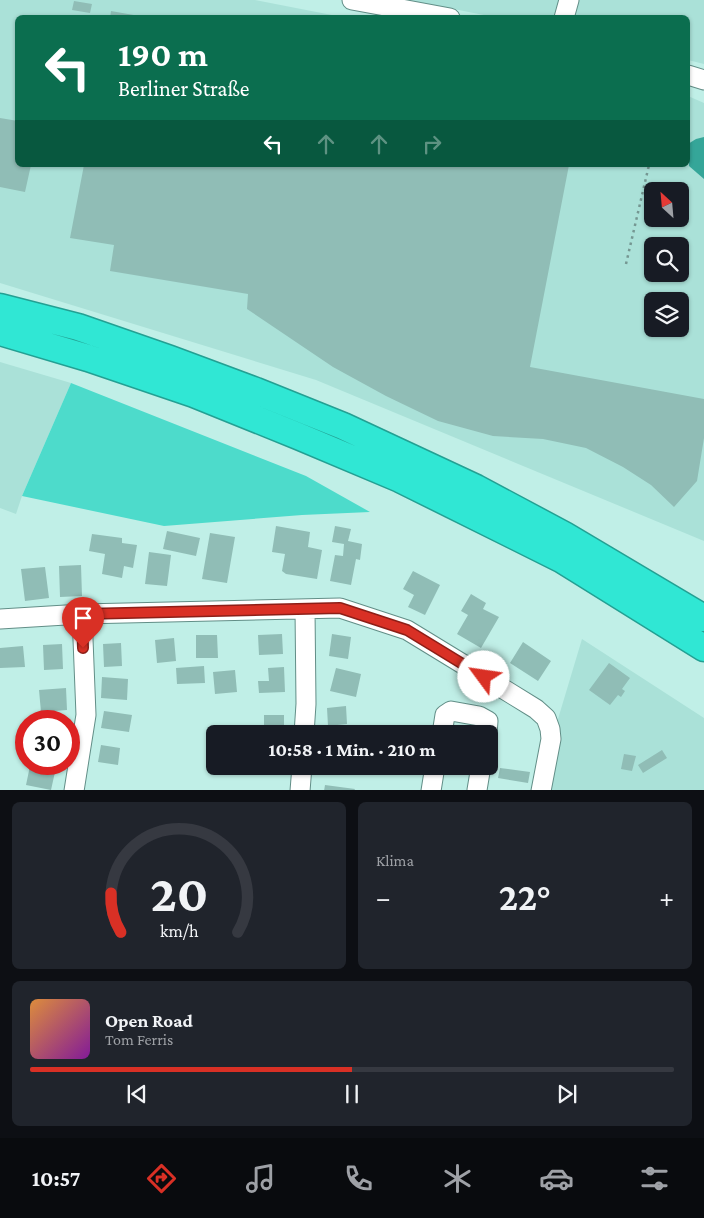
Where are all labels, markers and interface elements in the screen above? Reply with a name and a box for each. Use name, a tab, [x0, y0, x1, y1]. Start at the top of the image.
icon: left	[35, 35, 100, 100]
text: 190 m	[118, 35, 208, 74]
text: Berliner Straße	[118, 76, 249, 101]
icon: left	[259, 130, 287, 158]
icon: ahead	[312, 130, 340, 158]
icon: ahead	[365, 130, 393, 158]
icon: right	[418, 130, 446, 158]
north arrow	[644, 182, 689, 228]
map controls	[644, 182, 689, 337]
button: search	[644, 237, 689, 282]
button: layers	[644, 292, 689, 337]
pin	[62, 597, 104, 648]
icon: arrive	[69, 604, 97, 632]
position arrow	[457, 650, 509, 702]
speed limit sign: 30	[15, 710, 80, 775]
text: 10:58 · 1 Min. · 210 m	[268, 739, 436, 760]
text: Klima	[376, 852, 414, 869]
text: 20	[150, 864, 208, 922]
text: 22°	[499, 876, 551, 918]
text: −	[376, 882, 391, 913]
text: +	[659, 882, 674, 913]
text: km/h	[160, 921, 199, 941]
text: Open Road	[105, 1010, 193, 1031]
text: Tom Ferris	[105, 1031, 173, 1048]
icon: previous	[123, 1080, 151, 1108]
icon: pause	[338, 1080, 366, 1108]
icon: next	[553, 1080, 581, 1108]
icon: directions	[144, 1161, 179, 1196]
icon: music	[243, 1161, 278, 1196]
icon: phone	[341, 1161, 376, 1196]
icon: climate	[440, 1161, 475, 1196]
icon: car	[539, 1161, 574, 1196]
icon: filters	[637, 1161, 672, 1196]
text: 10:57	[32, 1166, 80, 1191]

